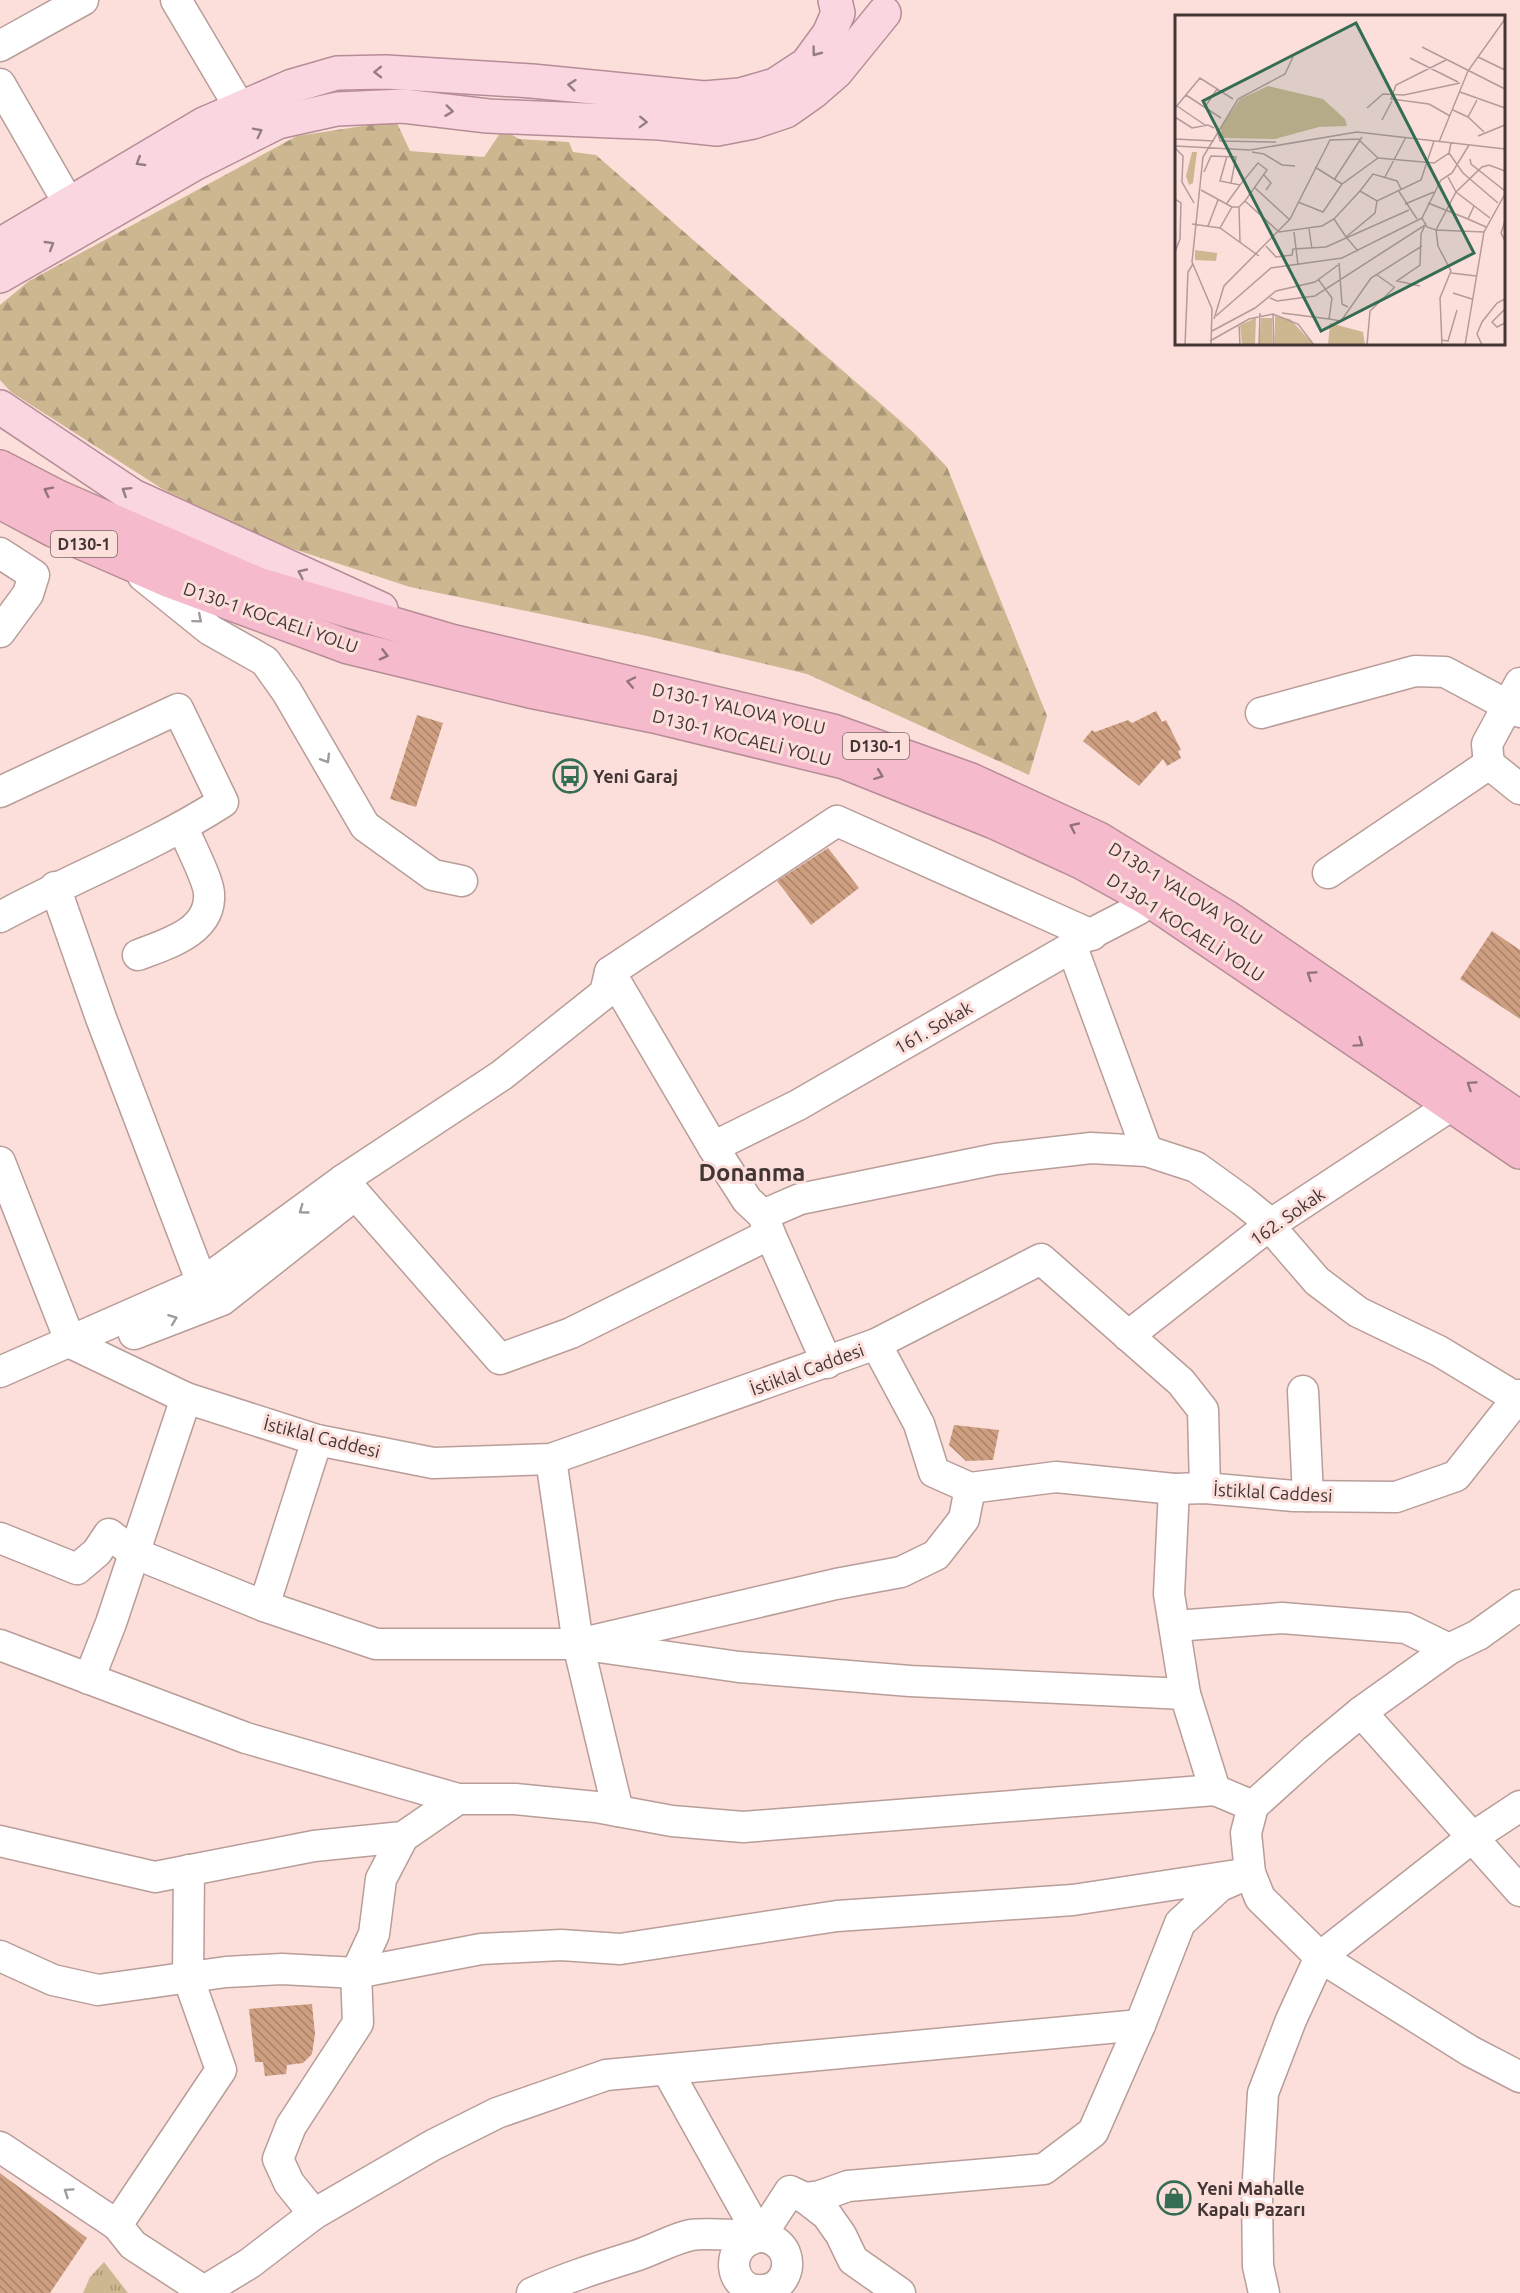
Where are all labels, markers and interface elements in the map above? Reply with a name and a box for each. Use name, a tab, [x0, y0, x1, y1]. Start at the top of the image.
inset map	[1175, 15, 1505, 345]
one-way arrow	[812, 45, 823, 56]
one-way arrow	[373, 66, 382, 79]
one-way arrow	[568, 79, 577, 92]
one-way arrow	[444, 105, 453, 117]
one-way arrow	[639, 116, 648, 128]
one-way arrow	[252, 128, 262, 139]
one-way arrow	[136, 154, 146, 166]
one-way arrow	[44, 241, 54, 253]
one-way arrow	[122, 486, 132, 498]
one-way arrow	[43, 487, 54, 499]
road number: D130-1	[51, 531, 117, 557]
one-way arrow	[298, 569, 309, 581]
street label: D130-1 KOCAELİ YOLU	[181, 578, 361, 656]
one-way arrow	[191, 612, 202, 623]
one-way arrow	[378, 647, 388, 660]
one-way arrow	[626, 677, 636, 690]
street label: D130-1 YALOVA YOLU	[650, 678, 828, 738]
street label: D130-1 KOCAELİ YOLU	[651, 705, 833, 769]
road number: D130-1	[843, 733, 909, 759]
one-way arrow	[319, 753, 331, 763]
bus stop icon: Yeni Garaj	[552, 758, 588, 794]
place label: Yeni Garaj	[593, 766, 678, 786]
one-way arrow	[873, 768, 884, 780]
one-way arrow	[1070, 823, 1081, 835]
street label: D130-1 YALOVA YOLU	[1106, 838, 1266, 948]
street label: D130-1 KOCAELİ YOLU	[1104, 869, 1268, 985]
one-way arrow	[1306, 971, 1317, 982]
street label: 161. Sokak	[891, 997, 975, 1057]
one-way arrow	[1352, 1036, 1363, 1047]
one-way arrow	[1467, 1081, 1478, 1092]
district label: Donanma	[699, 1159, 805, 1186]
street label: 162. Sokak	[1246, 1183, 1328, 1249]
one-way arrow	[298, 1202, 309, 1213]
one-way arrow	[167, 1314, 177, 1327]
street label: İstiklal Caddesi	[748, 1339, 866, 1399]
street label: İstiklal Caddesi	[262, 1413, 382, 1461]
street label: İstiklal Caddesi	[1213, 1479, 1333, 1505]
place label: Yeni Mahalle Kapalı Pazarı	[1197, 2178, 1306, 2219]
shop icon: Yeni Mahalle Kapalı Pazarı	[1156, 2180, 1192, 2216]
one-way arrow	[64, 2188, 75, 2199]

